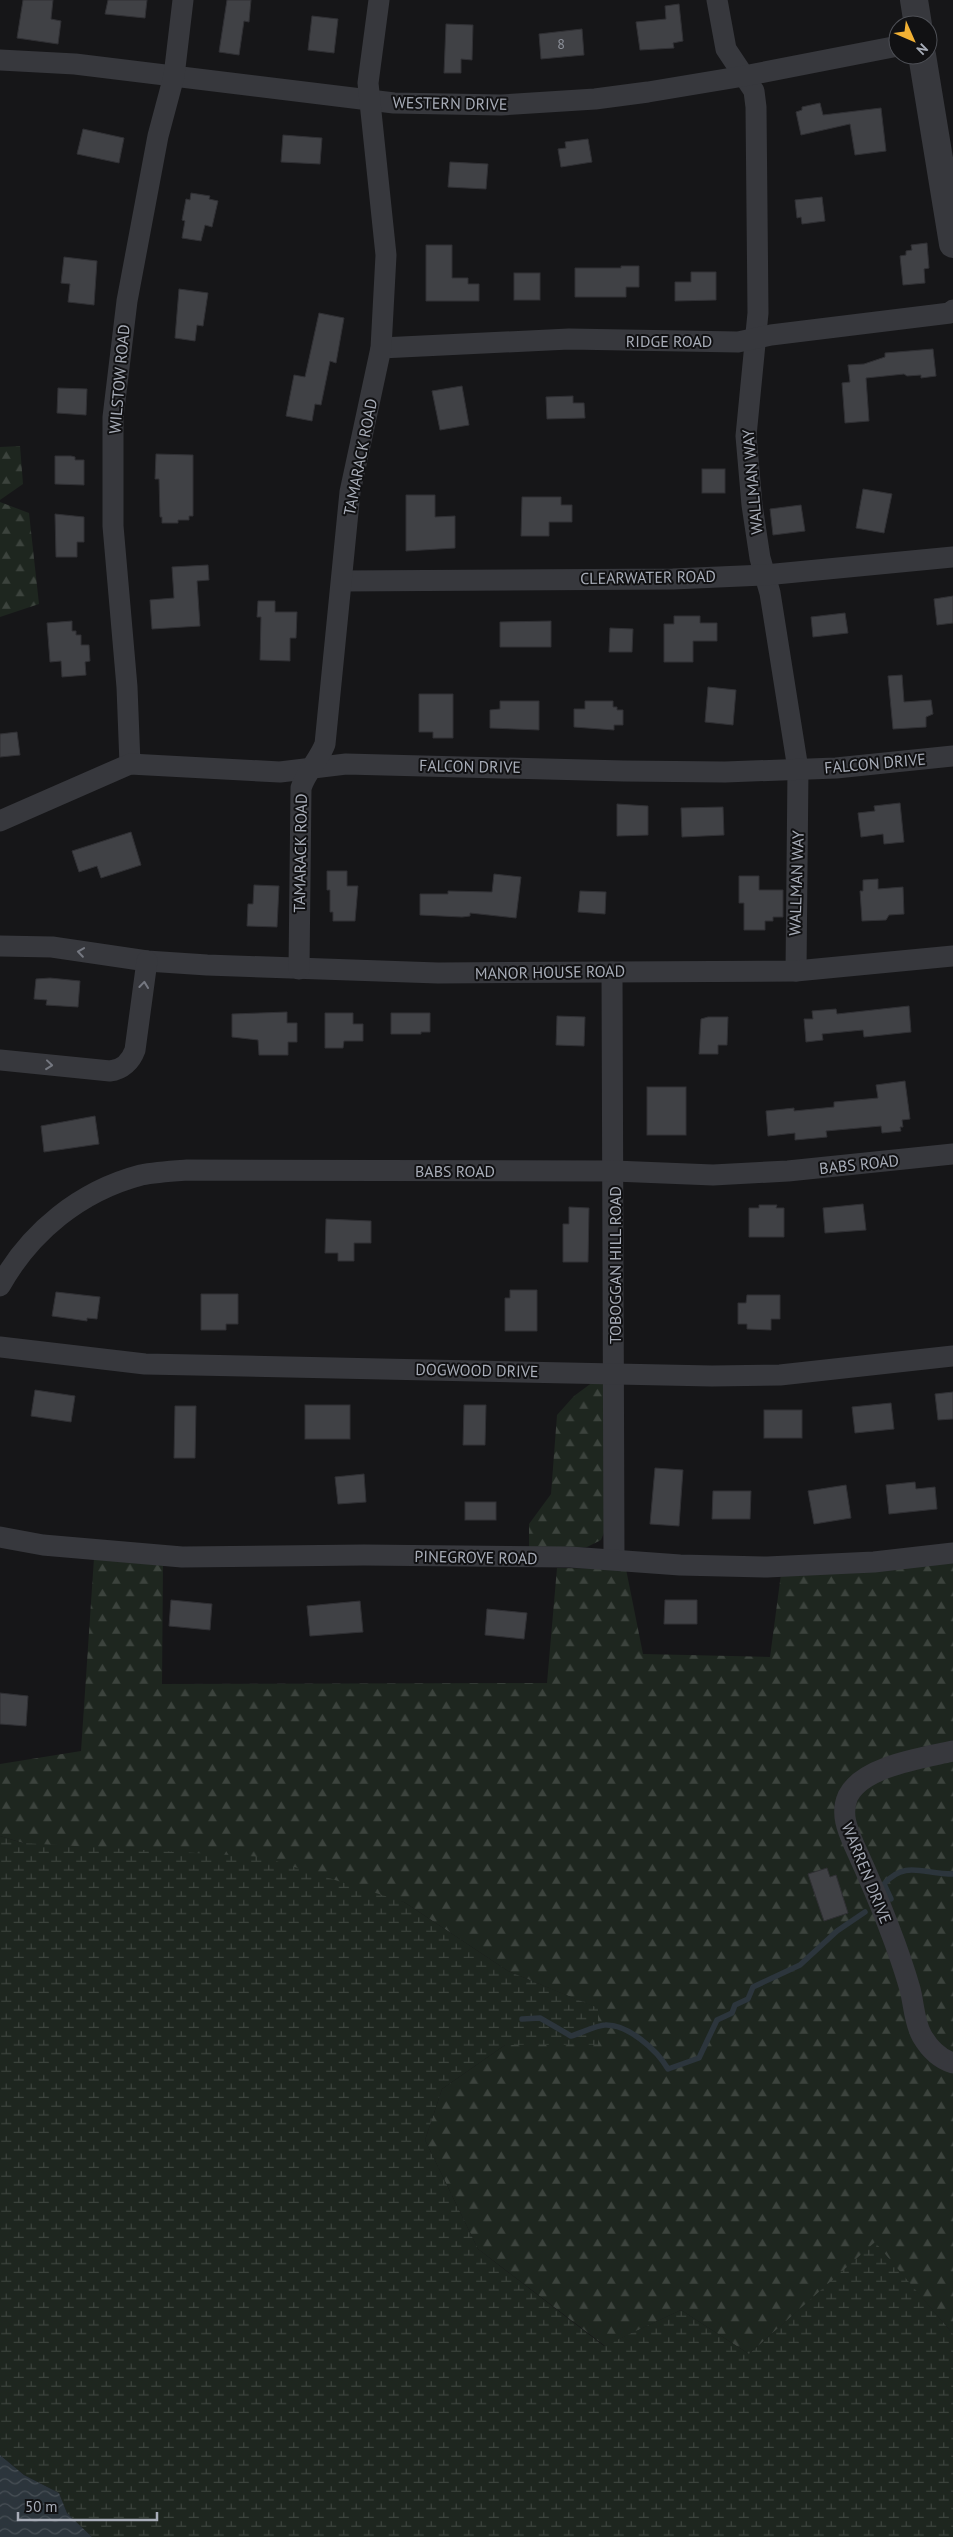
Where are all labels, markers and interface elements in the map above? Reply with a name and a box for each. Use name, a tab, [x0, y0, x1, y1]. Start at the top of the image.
north arrow	[888, 15, 938, 65]
house number: 8	[557, 35, 565, 53]
text: N	[913, 40, 932, 59]
street label: WESTERN DRIVE	[393, 92, 507, 114]
street label: WILSTOW ROAD	[104, 323, 134, 435]
street label: RIDGE ROAD	[626, 331, 712, 351]
street label: TAMARACK ROAD	[339, 397, 381, 517]
street label: WALLMAN WAY	[737, 429, 767, 535]
street label: CLEARWATER ROAD	[580, 566, 716, 588]
street label: FALCON DRIVE	[823, 749, 927, 777]
street label: FALCON DRIVE	[419, 755, 521, 777]
street label: TAMARACK ROAD	[289, 793, 311, 913]
street label: WALLMAN WAY	[784, 830, 808, 936]
one-way arrow	[77, 947, 85, 957]
street label: MANOR HOUSE ROAD	[475, 961, 625, 983]
one-way arrow	[138, 981, 149, 989]
one-way arrow	[45, 1059, 53, 1070]
street label: BABS ROAD	[818, 1150, 900, 1178]
street label: BABS ROAD	[415, 1161, 495, 1181]
street label: TOBOGGAN HILL ROAD	[605, 1186, 625, 1344]
street label: DOGWOOD DRIVE	[415, 1359, 539, 1381]
street label: PINEGROVE ROAD	[414, 1546, 538, 1568]
street label: WARREN DRIVE	[838, 1820, 896, 1926]
scale bar	[18, 2490, 156, 2522]
text: 50 m	[25, 2497, 58, 2516]

